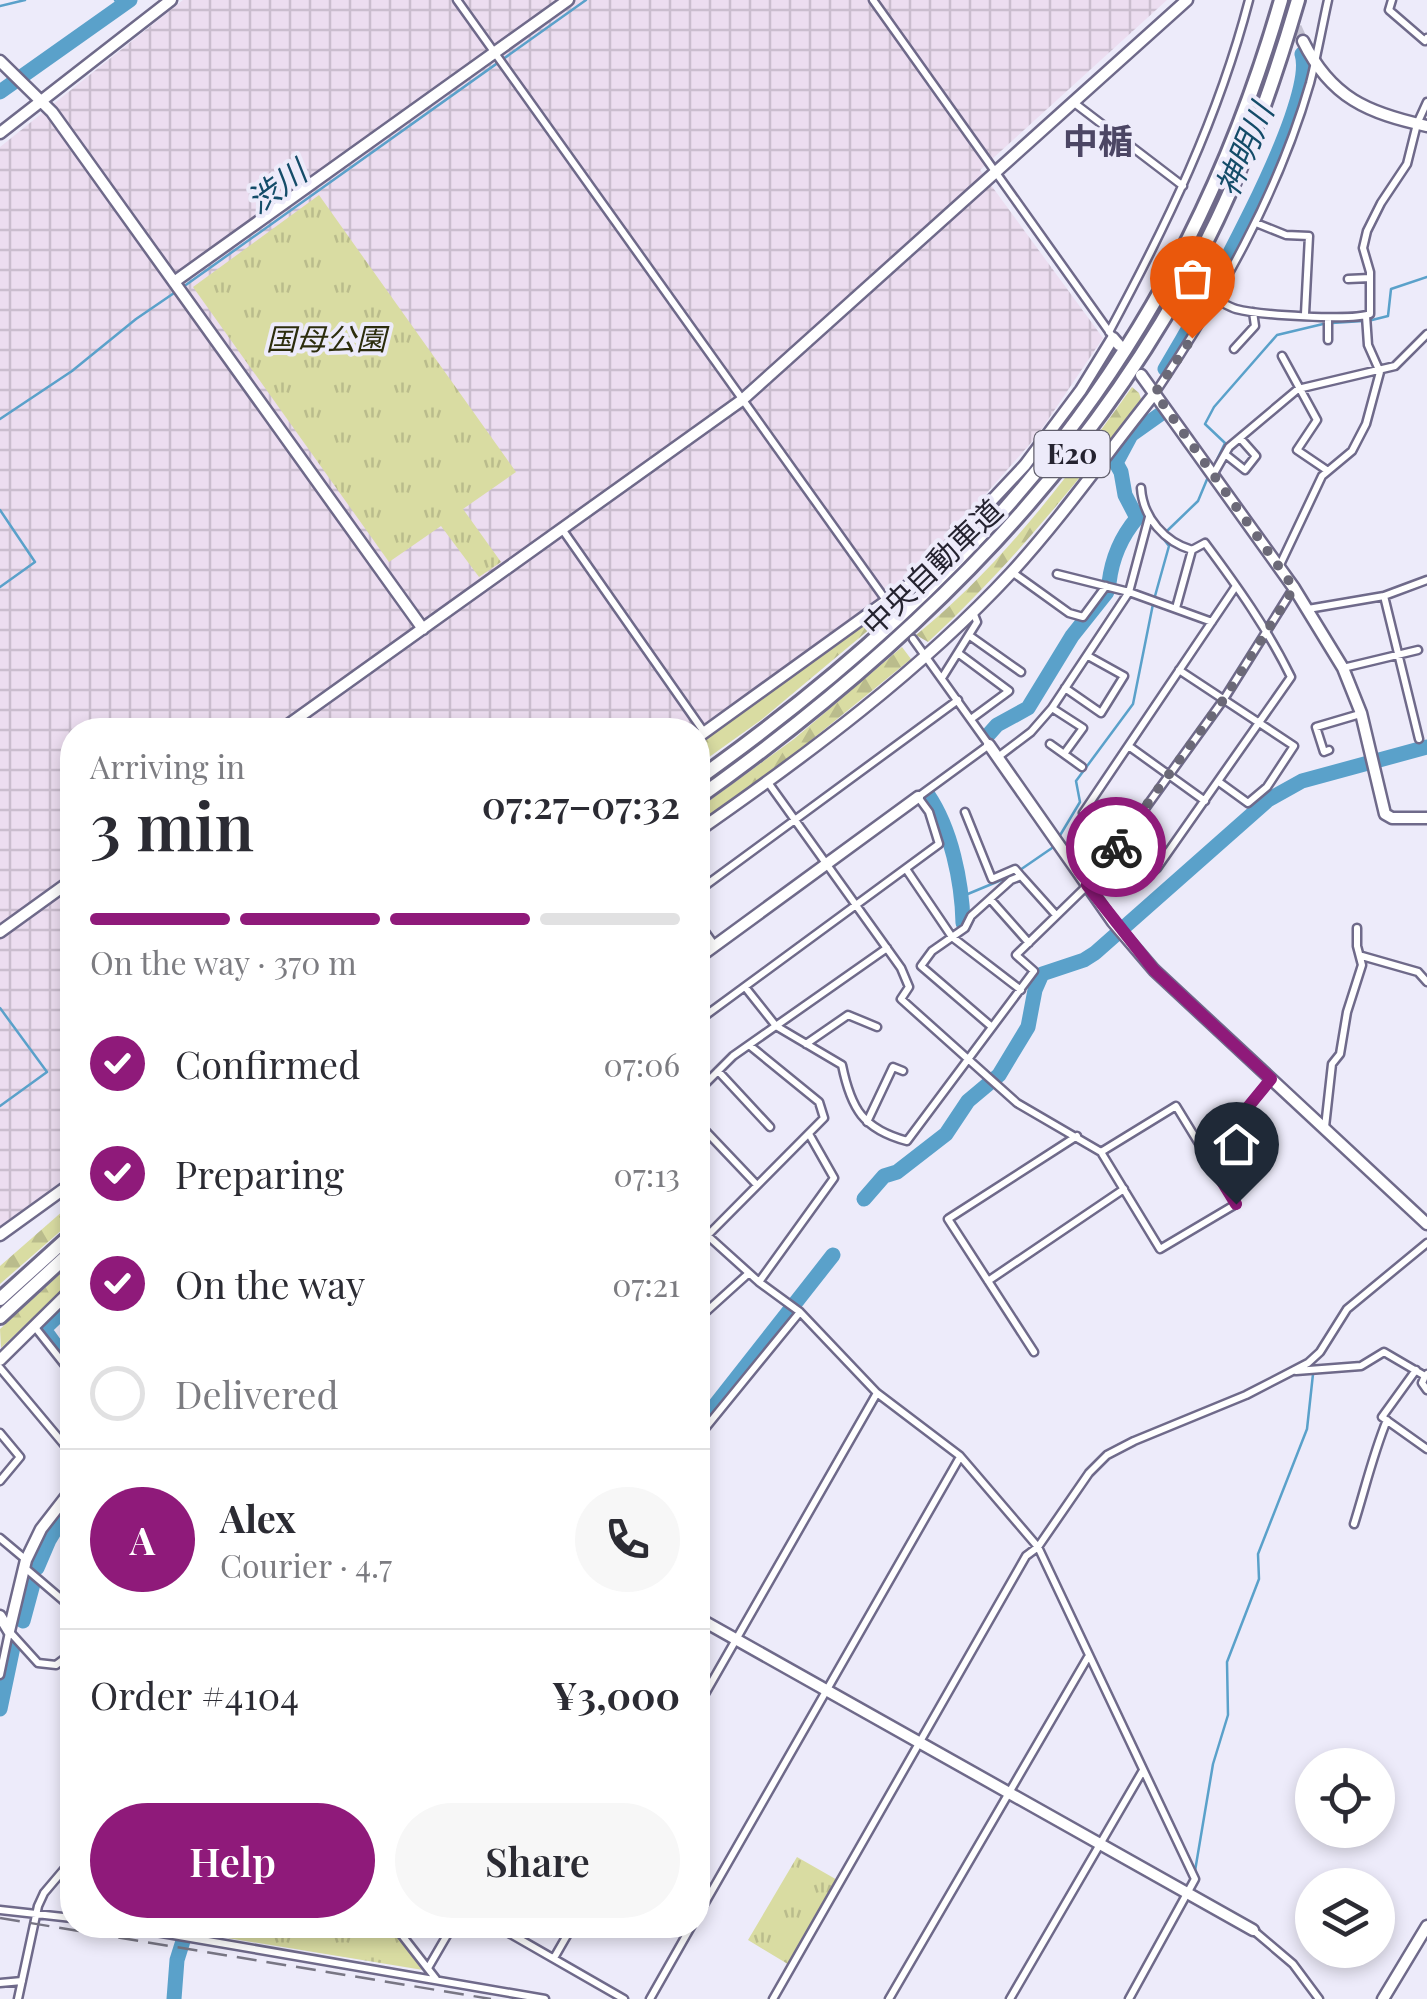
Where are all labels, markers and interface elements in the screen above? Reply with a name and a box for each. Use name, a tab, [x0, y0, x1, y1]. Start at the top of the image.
water label: 神明川	[1204, 94, 1282, 202]
district label: 中楯	[1063, 116, 1133, 163]
water label: 渋川	[237, 147, 316, 221]
pin	[1150, 236, 1235, 339]
icon: bag	[1165, 251, 1220, 306]
park label: 国母公園	[266, 318, 390, 358]
road number: E20	[1034, 431, 1110, 477]
street label: 中央自動車道	[853, 490, 1010, 643]
text: Arriving in	[90, 744, 245, 787]
text: 07:27–07:32	[482, 778, 680, 829]
text: 3 min	[90, 781, 254, 867]
courier	[1066, 797, 1166, 897]
icon: bike	[1089, 820, 1144, 875]
text: On the way · 370 m	[90, 940, 357, 983]
icon: check	[90, 1036, 145, 1091]
text: Confirmed	[175, 1038, 360, 1089]
text: 07:06	[604, 1042, 680, 1085]
pin	[1194, 1102, 1279, 1205]
icon: home	[1209, 1117, 1264, 1172]
icon: check	[90, 1146, 145, 1201]
text: Preparing	[175, 1148, 344, 1199]
text: 07:13	[614, 1152, 680, 1195]
icon: check	[90, 1256, 145, 1311]
text: On the way	[175, 1258, 365, 1309]
text: 07:21	[612, 1262, 680, 1305]
text: Delivered	[175, 1368, 339, 1419]
button: phone	[575, 1487, 680, 1592]
text: Alex	[220, 1492, 296, 1543]
text: A	[130, 1514, 155, 1565]
text: Courier · 4.7	[220, 1543, 392, 1586]
text: Order #4104	[90, 1669, 299, 1720]
text: ¥3,000	[552, 1669, 680, 1720]
map controls	[1295, 1748, 1395, 1968]
button: locate	[1295, 1748, 1395, 1848]
button: Help	[90, 1803, 375, 1918]
button: Share	[395, 1803, 680, 1918]
button: layers	[1295, 1868, 1395, 1968]

